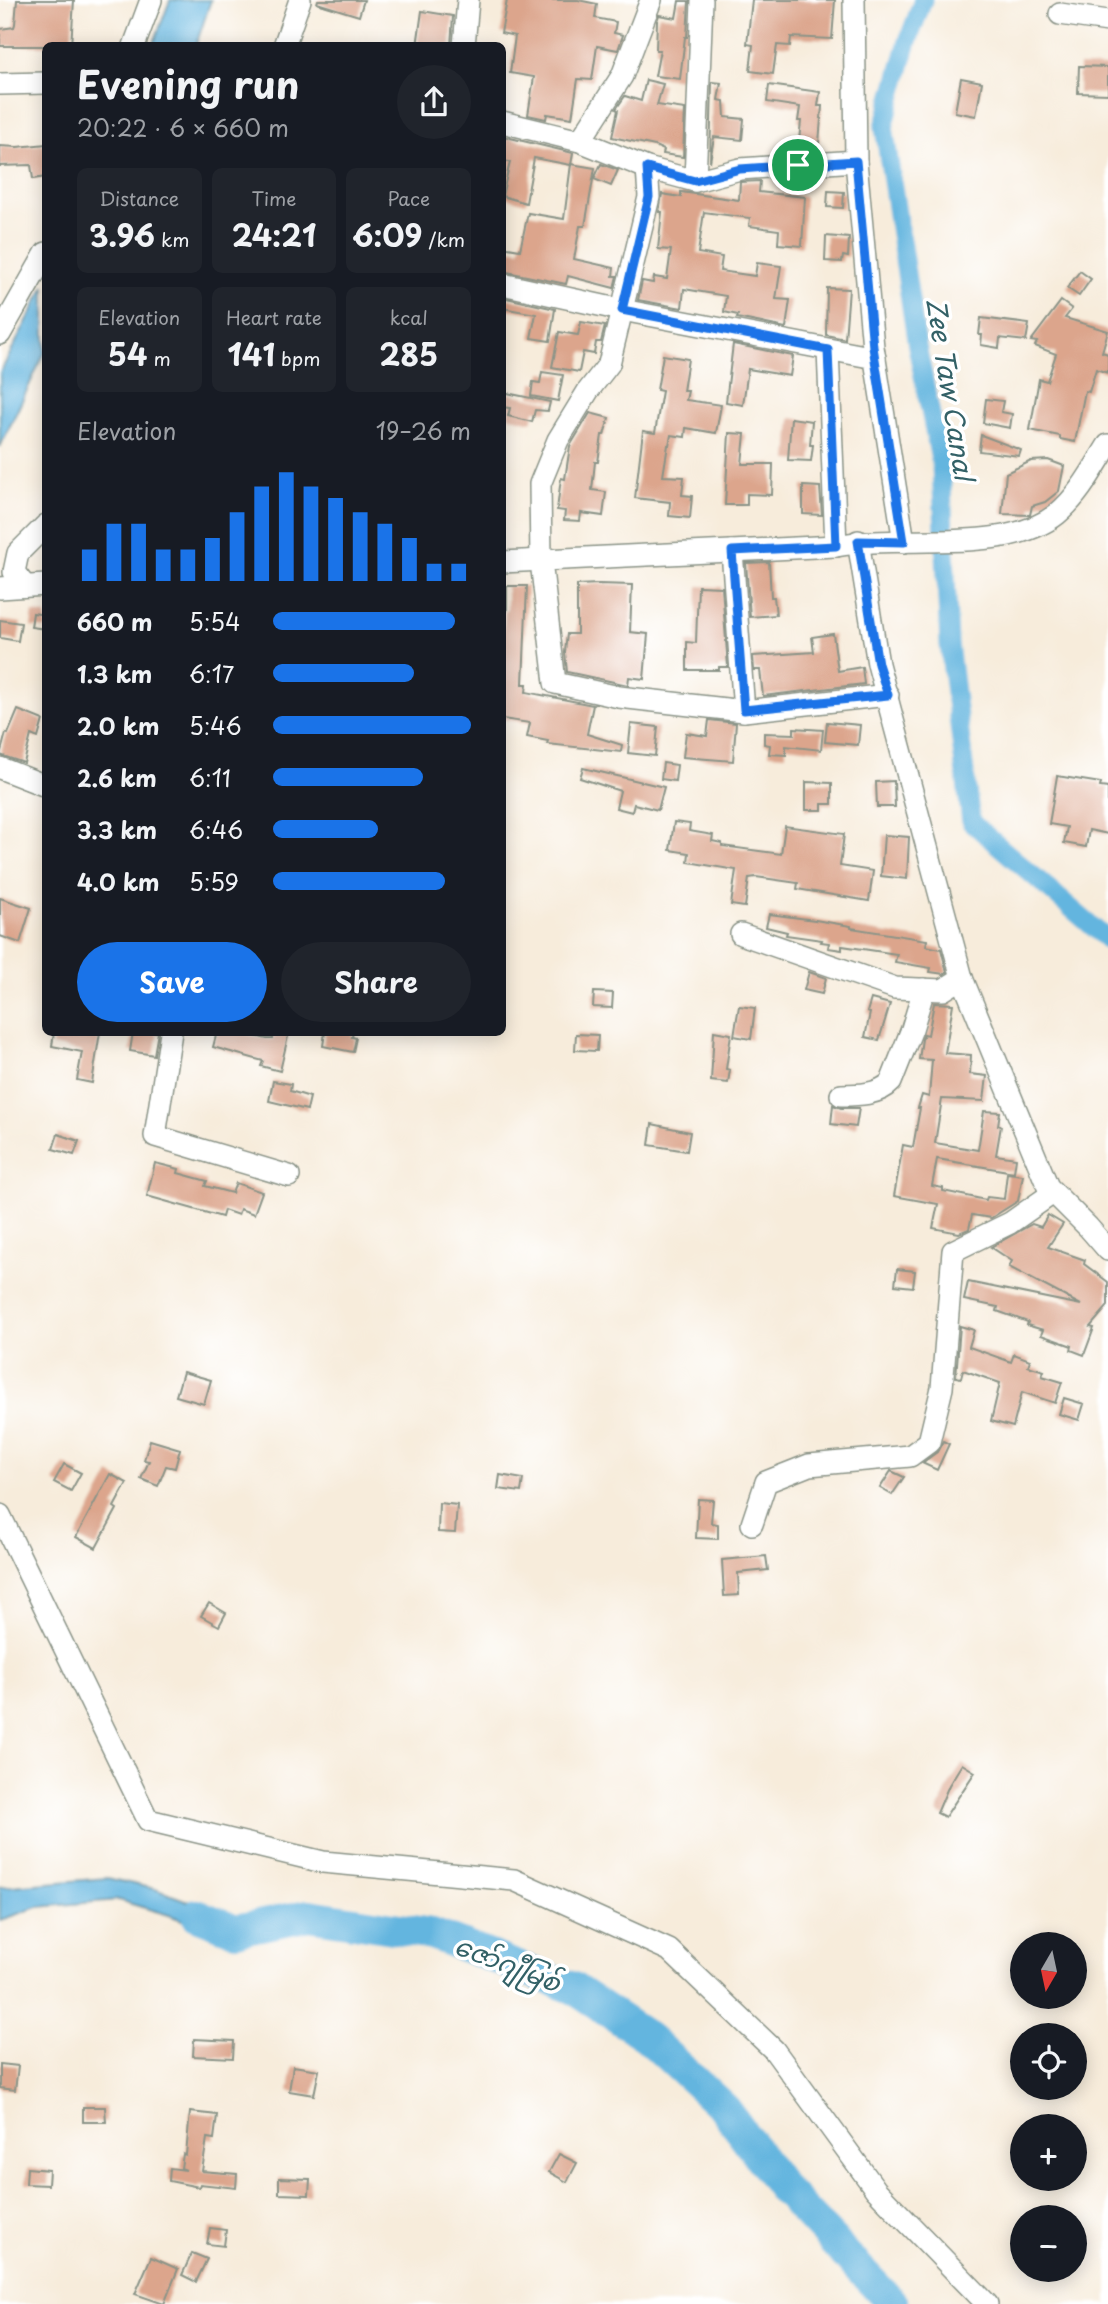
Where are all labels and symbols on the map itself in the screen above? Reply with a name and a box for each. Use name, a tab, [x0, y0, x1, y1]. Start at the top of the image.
pin	[768, 135, 828, 195]
water label: Zee Taw Canal	[917, 295, 985, 487]
water label: ဇော်ဂျီမြစ်	[448, 1925, 569, 2006]
north arrow	[1010, 1932, 1087, 2009]

